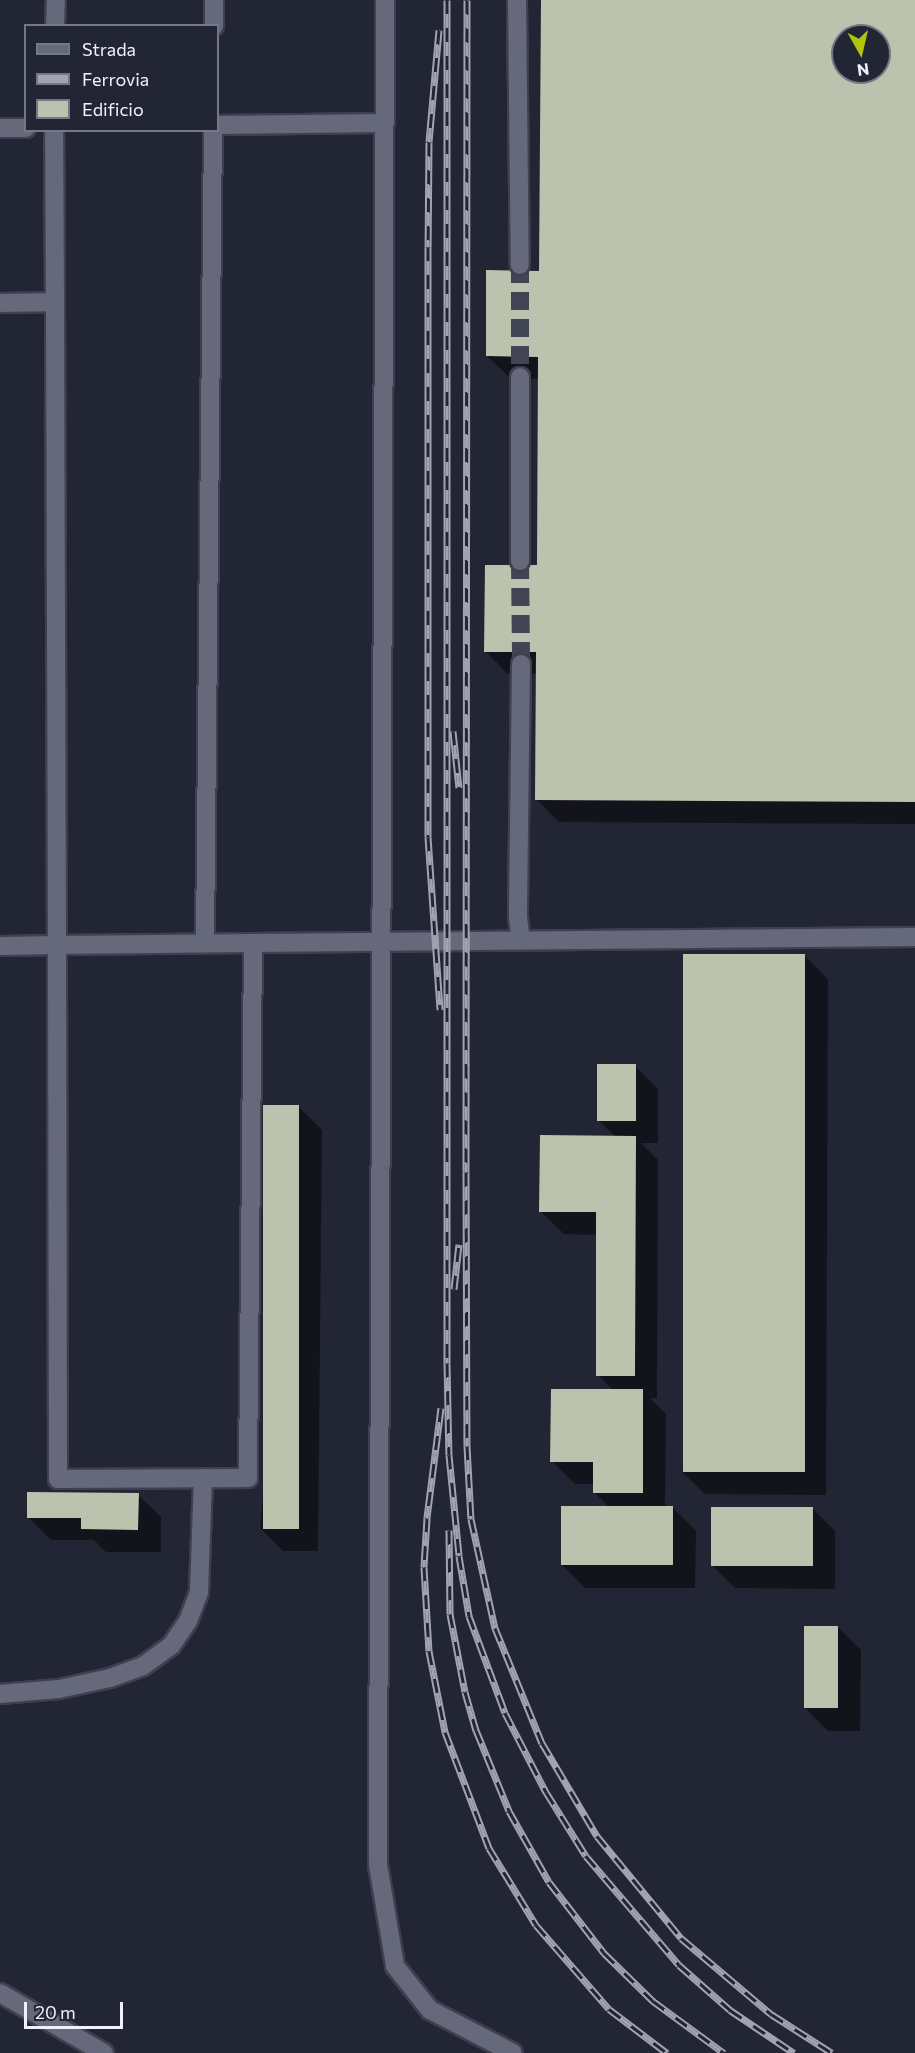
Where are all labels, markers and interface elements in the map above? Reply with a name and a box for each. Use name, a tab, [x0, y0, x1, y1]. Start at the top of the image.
legend	[24, 24, 219, 132]
north arrow	[831, 24, 891, 84]
text: Strada	[82, 38, 136, 60]
text: N	[856, 60, 871, 81]
text: Ferrovia	[82, 68, 149, 90]
text: Edificio	[82, 98, 144, 120]
scale bar	[27, 1990, 126, 2028]
text: 20 m	[35, 2001, 76, 2023]

